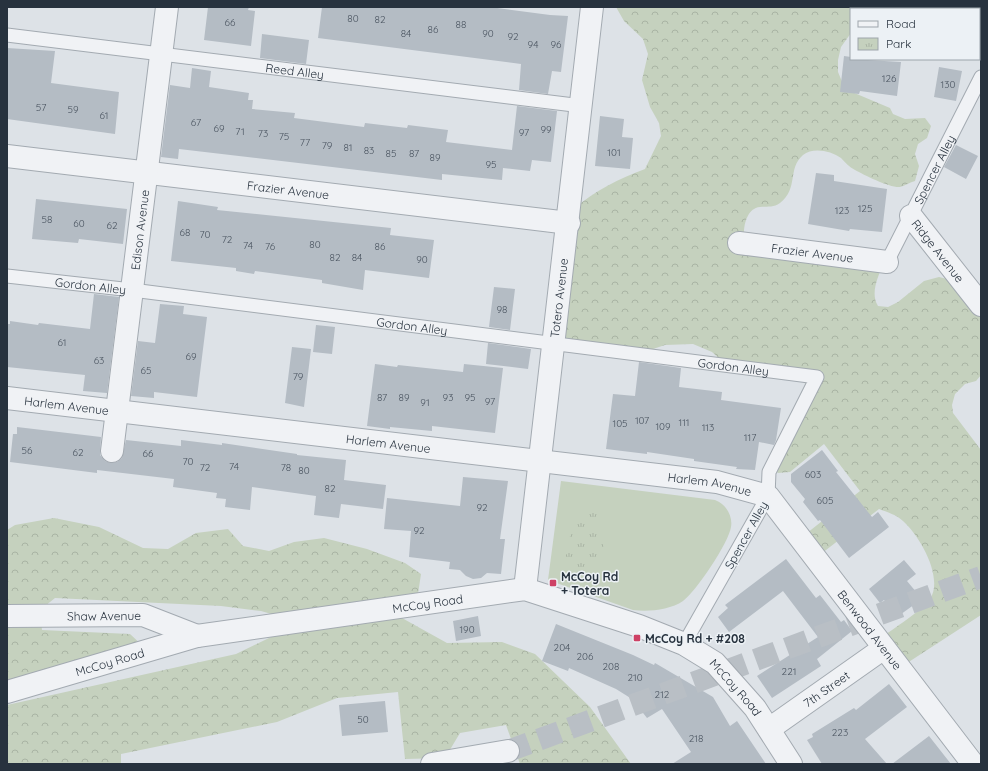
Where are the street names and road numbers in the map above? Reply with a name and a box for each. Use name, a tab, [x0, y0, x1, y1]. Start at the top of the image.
street label: Reed Alley	[265, 59, 325, 82]
street label: Spencer Alley	[910, 132, 958, 206]
street label: Frazier Avenue	[246, 177, 330, 202]
street label: Edison Avenue	[127, 188, 152, 271]
street label: Ridge Avenue	[909, 216, 968, 285]
street label: Frazier Avenue	[771, 240, 854, 265]
street label: Totero Avenue	[546, 257, 571, 338]
street label: Gordon Alley	[54, 274, 127, 297]
street label: Gordon Alley	[376, 314, 448, 337]
street label: Gordon Alley	[697, 354, 770, 378]
street label: Harlem Avenue	[23, 393, 110, 418]
street label: Harlem Avenue	[345, 431, 432, 456]
street label: Harlem Avenue	[667, 469, 754, 499]
street label: Spencer Alley	[721, 498, 771, 572]
street label: Benwood Avenue	[835, 587, 906, 673]
street label: McCoy Road	[391, 590, 464, 615]
street label: Shaw Avenue	[67, 608, 141, 623]
street label: McCoy Road	[73, 644, 146, 679]
street label: McCoy Road	[707, 655, 765, 718]
street label: 7th Street	[800, 667, 852, 710]

